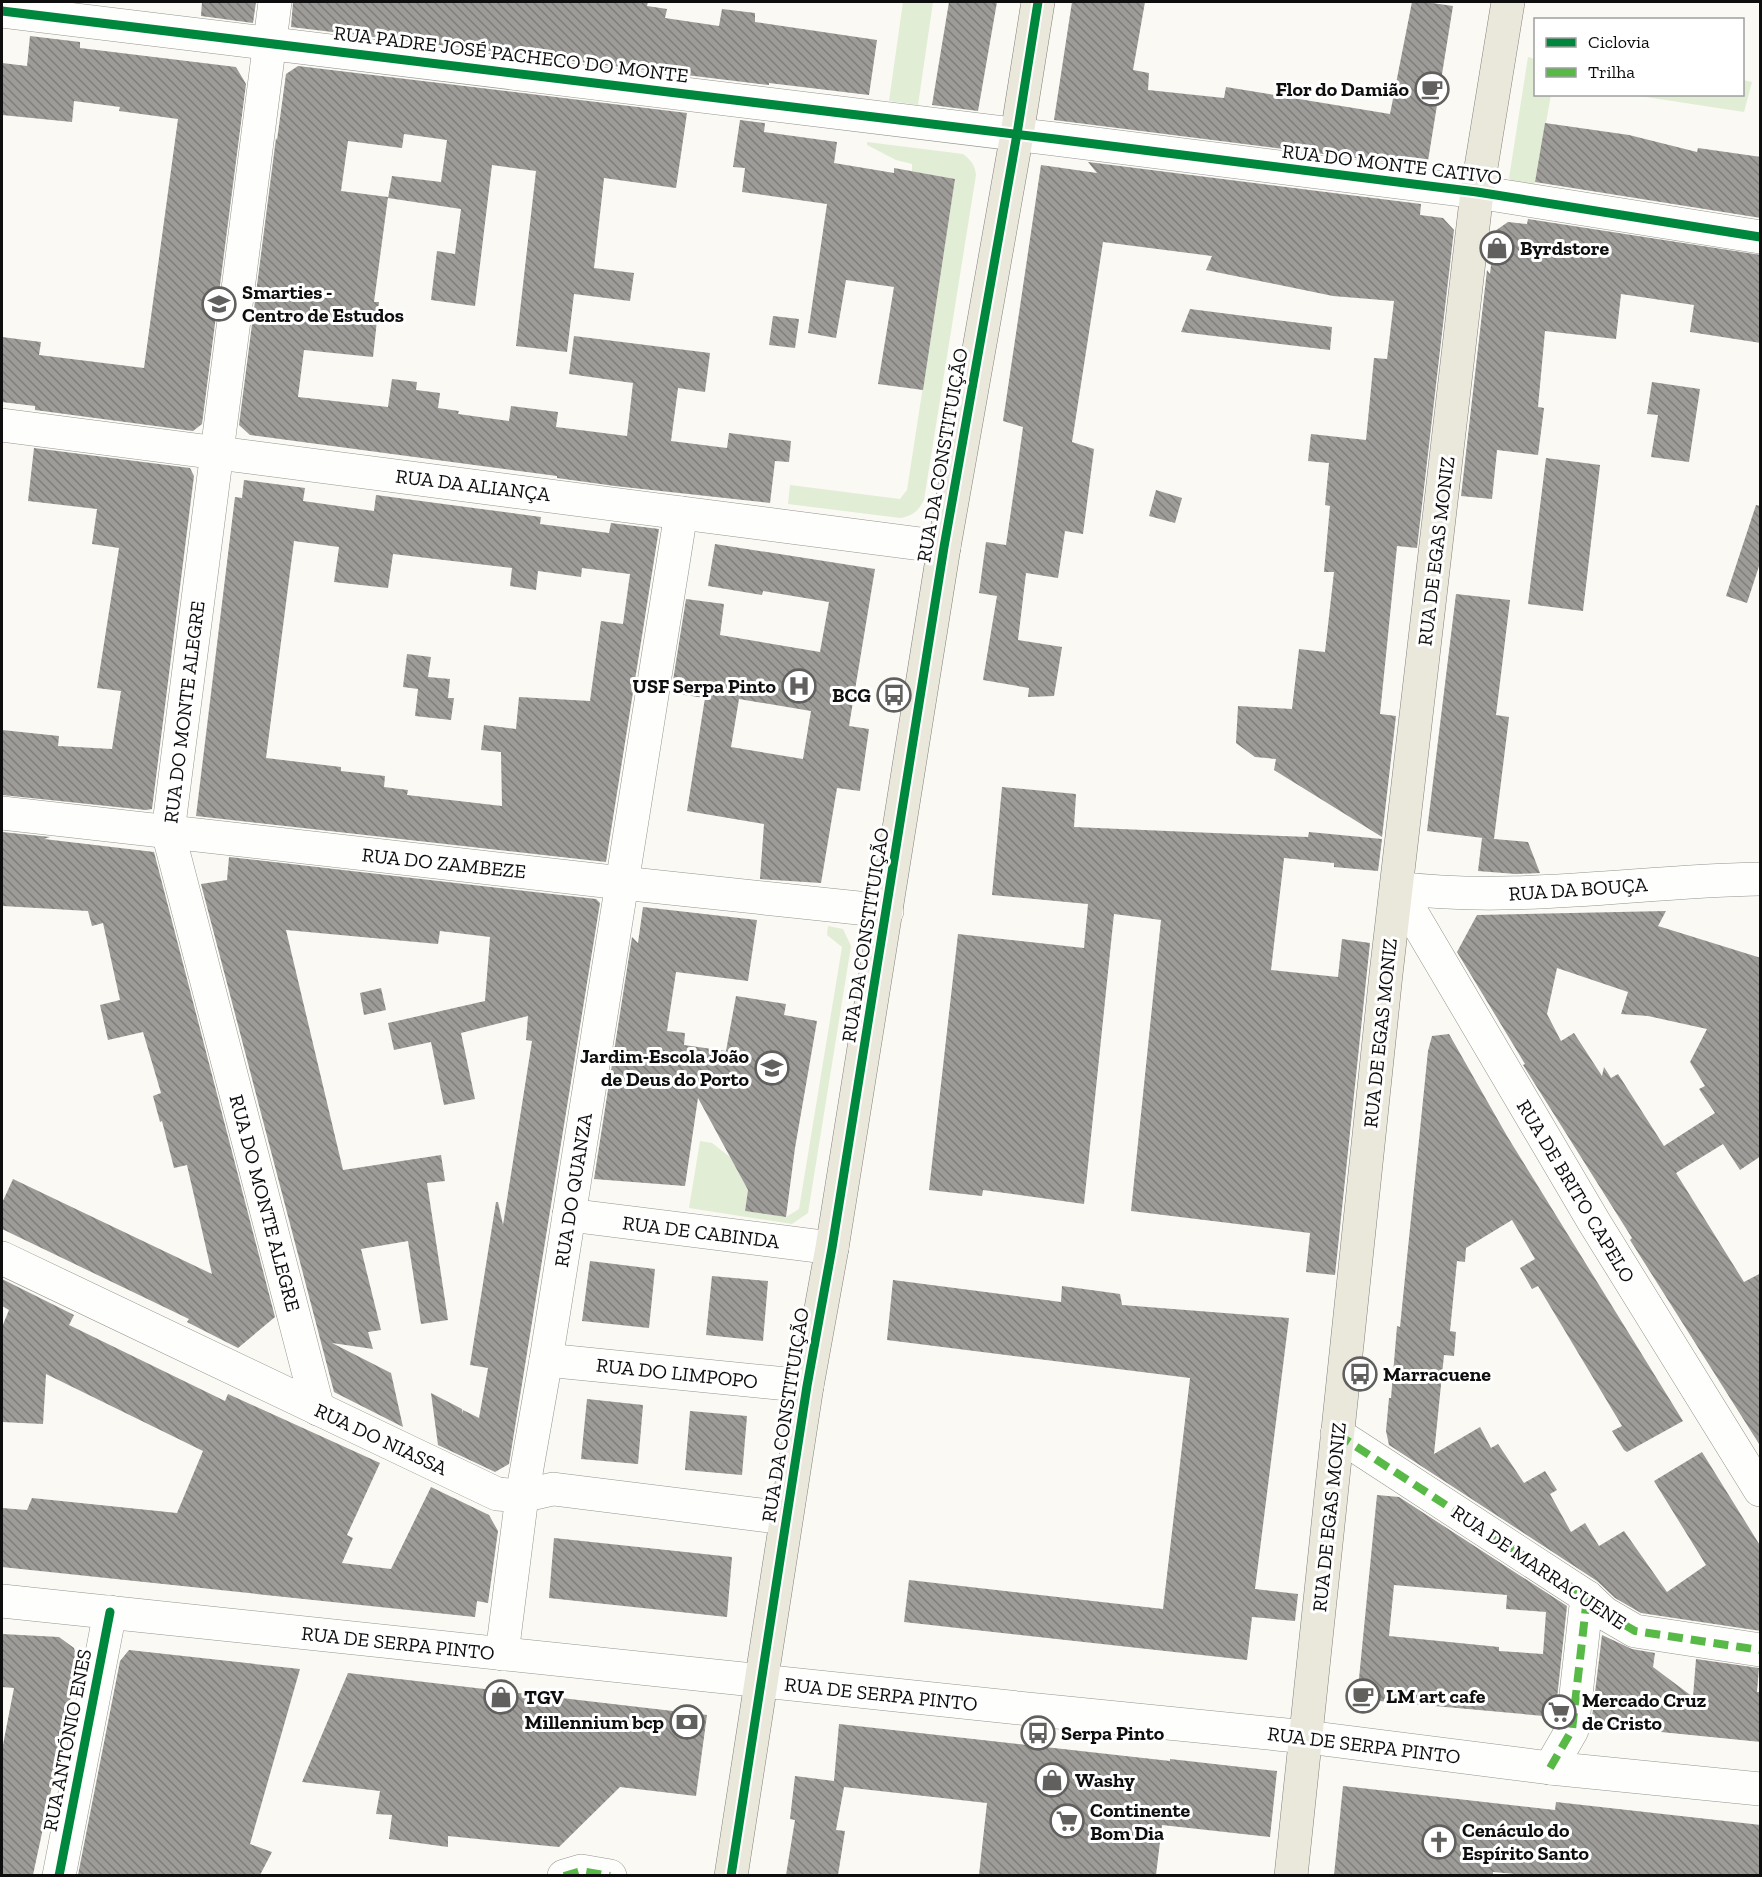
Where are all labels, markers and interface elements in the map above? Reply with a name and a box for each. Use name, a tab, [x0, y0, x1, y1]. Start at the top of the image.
legend	[1534, 18, 1744, 96]
street label: RUA PADRE JOSÉ PACHECO DO MONTE	[332, 20, 690, 88]
text: Ciclovia	[1588, 31, 1650, 53]
text: Trilha	[1588, 61, 1635, 83]
cafe icon: Flor do Damião	[1414, 71, 1450, 107]
place label: Flor do Damião	[1276, 77, 1410, 101]
street label: RUA DO MONTE CATIVO	[1281, 139, 1503, 189]
shop icon: Byrdstore	[1479, 230, 1515, 266]
place label: Byrdstore	[1520, 236, 1610, 260]
place label: Smarties - Centro de Estudos	[242, 280, 404, 327]
school or university icon: Smarties - Centro de Estudos	[201, 286, 237, 322]
street label: RUA DA CONSTITUIÇÃO	[911, 346, 973, 564]
street label: RUA DE EGAS MONIZ	[1412, 455, 1460, 647]
street label: RUA DA ALIANÇA	[394, 464, 553, 507]
street label: RUA DO MONTE ALEGRE	[158, 599, 210, 825]
hospital icon: USF Serpa Pinto	[781, 668, 817, 704]
place label: USF Serpa Pinto	[633, 674, 777, 698]
bus stop icon: BCG	[876, 677, 912, 713]
place label: BCG	[832, 683, 871, 707]
street label: RUA DA CONSTITUIÇÃO	[836, 826, 894, 1044]
street label: RUA DO ZAMBEZE	[361, 842, 527, 884]
street label: RUA DA BOUÇA	[1508, 872, 1649, 906]
street label: RUA DE EGAS MONIZ	[1358, 937, 1402, 1129]
place label: Jardim-Escola João de Deus do Porto	[580, 1044, 750, 1091]
school or university icon: Jardim-Escola João de Deus do Porto	[754, 1050, 790, 1086]
street label: RUA DO MONTE ALEGRE	[224, 1092, 306, 1314]
street label: RUA DE BRITO CAPELO	[1512, 1095, 1640, 1287]
street label: RUA DO QUANZA	[549, 1110, 597, 1269]
street label: RUA DE CABINDA	[621, 1210, 782, 1254]
street label: RUA DA CONSTITUIÇÃO	[756, 1306, 814, 1524]
street label: RUA DO LIMPOPO	[595, 1353, 759, 1393]
bus stop icon: Marracuene	[1342, 1356, 1378, 1392]
place label: Marracuene	[1383, 1362, 1491, 1386]
street label: RUA DO NIASSA	[311, 1398, 452, 1481]
street label: RUA DE EGAS MONIZ	[1307, 1421, 1351, 1613]
street label: RUA DE MARRACUENE	[1447, 1499, 1631, 1635]
street label: RUA DE SERPA PINTO	[300, 1621, 496, 1665]
street label: RUA ANTÓNIO ENES	[38, 1647, 96, 1833]
street label: RUA DE SERPA PINTO	[783, 1672, 979, 1716]
cafe icon: LM art cafe	[1345, 1678, 1381, 1714]
shop icon: TGV	[483, 1679, 519, 1715]
place label: LM art cafe	[1386, 1684, 1486, 1708]
place label: TGV	[524, 1685, 564, 1709]
place label: Mercado Cruz de Cristo	[1582, 1688, 1707, 1735]
supermarket icon: Mercado Cruz de Cristo	[1541, 1694, 1577, 1730]
bank icon: Millennium bcp	[669, 1704, 705, 1740]
place label: Millennium bcp	[525, 1710, 664, 1734]
bus stop icon: Serpa Pinto	[1020, 1715, 1056, 1751]
place label: Serpa Pinto	[1061, 1721, 1165, 1745]
street label: RUA DE SERPA PINTO	[1266, 1721, 1462, 1769]
shop icon: Washy	[1034, 1762, 1070, 1798]
place label: Washy	[1075, 1768, 1135, 1792]
place label: Continente Bom Dia	[1090, 1798, 1190, 1845]
supermarket icon: Continente Bom Dia	[1049, 1803, 1085, 1839]
place label: Cenáculo do Espírito Santo	[1462, 1818, 1589, 1865]
church icon: Cenáculo do Espírito Santo	[1421, 1824, 1457, 1860]

